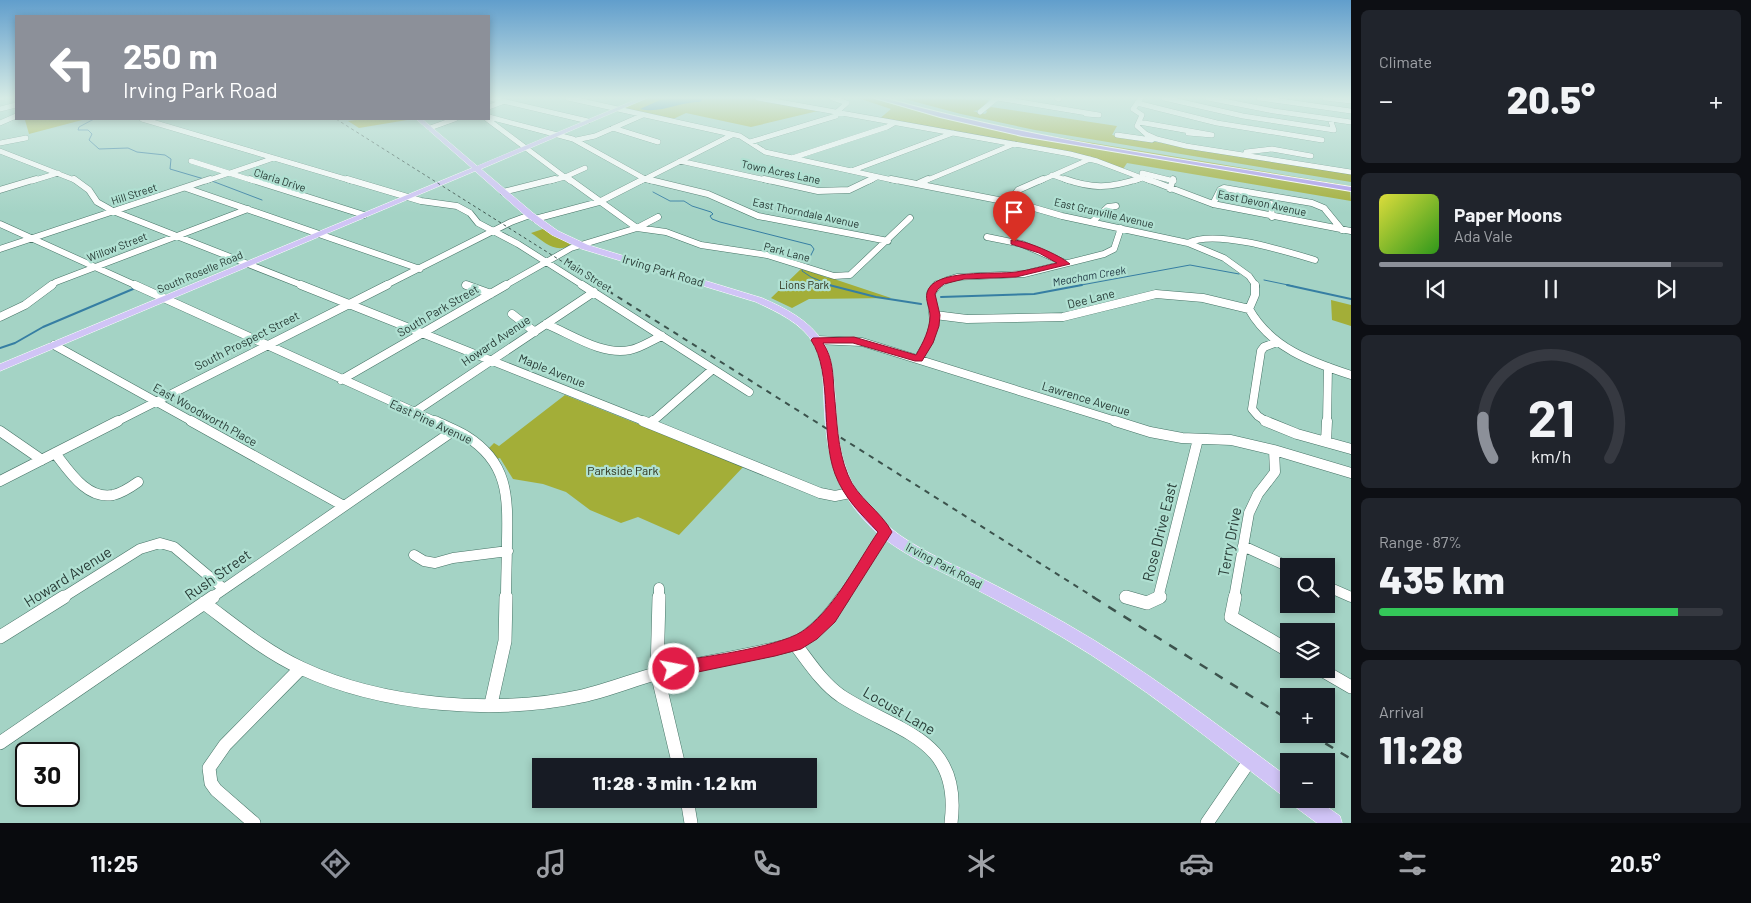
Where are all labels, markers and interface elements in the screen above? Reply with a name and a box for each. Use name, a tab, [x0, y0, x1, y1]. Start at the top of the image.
text: 250 m	[123, 34, 218, 76]
icon: left	[40, 35, 105, 100]
text: Climate	[1379, 52, 1432, 71]
text: Irving Park Road	[123, 76, 278, 102]
text: 20.5°	[1507, 76, 1595, 122]
text: −	[1379, 83, 1393, 117]
text: +	[1709, 83, 1723, 117]
street label: Town Acres Lane	[740, 157, 822, 186]
street label: Claria Drive	[252, 165, 308, 194]
street label: Hill Street	[109, 180, 158, 207]
street label: East Devon Avenue	[1217, 187, 1308, 218]
pin	[993, 191, 1035, 242]
street label: East Thorndale Avenue	[751, 195, 861, 230]
street label: East Granville Avenue	[1053, 195, 1155, 230]
icon: arrive	[1000, 198, 1028, 226]
text: Paper Moons	[1454, 203, 1562, 226]
text: Ada Vale	[1454, 226, 1513, 245]
street label: Willow Street	[85, 229, 149, 264]
street label: Park Lane	[763, 239, 812, 264]
street label: South Roselle Road	[155, 248, 245, 295]
street label: Irving Park Road	[621, 251, 706, 289]
street label: Main Street	[562, 255, 615, 295]
water label: Meacham Creek	[1051, 263, 1127, 288]
icon: previous	[1422, 275, 1450, 303]
icon: pause	[1537, 275, 1565, 303]
icon: next	[1652, 275, 1680, 303]
park label: Lions Park	[779, 278, 830, 291]
street label: South Park Street	[394, 281, 481, 339]
street label: Dee Lane	[1066, 285, 1116, 311]
street label: South Prospect Street	[192, 308, 301, 373]
street label: Howard Avenue	[458, 312, 533, 368]
street label: Maple Avenue	[517, 350, 588, 390]
street label: Lawrence Avenue	[1040, 378, 1132, 418]
street label: East Woodworth Place	[151, 380, 260, 449]
text: 21	[1527, 385, 1575, 447]
street label: East Pine Avenue	[388, 396, 475, 446]
text: km/h	[1531, 445, 1571, 467]
park label: Parkside Park	[587, 463, 659, 477]
street label: Rose Drive East	[1138, 480, 1180, 583]
street label: Terry Drive	[1213, 506, 1245, 578]
text: Range · 87%	[1379, 532, 1462, 551]
street label: Irving Park Road	[904, 539, 985, 591]
street label: Howard Avenue	[20, 542, 115, 610]
street label: Rush Street	[181, 545, 254, 603]
text: 435 km	[1379, 556, 1505, 602]
map controls	[1280, 558, 1335, 808]
button: search	[1280, 558, 1335, 613]
button: layers	[1280, 623, 1335, 678]
position arrow	[647, 642, 699, 694]
street label: Locust Lane	[860, 682, 939, 738]
button: +	[1280, 688, 1335, 743]
text: Arrival	[1379, 702, 1424, 721]
text: 11:28	[1379, 726, 1463, 772]
speed limit sign: 30	[15, 742, 80, 807]
button: −	[1280, 753, 1335, 808]
text: 11:28 · 3 min · 1.2 km	[592, 771, 757, 794]
icon: directions	[318, 846, 353, 881]
icon: music	[534, 846, 569, 881]
icon: phone	[749, 846, 784, 881]
icon: climate	[964, 846, 999, 881]
icon: car	[1179, 846, 1214, 881]
icon: filters	[1395, 846, 1430, 881]
text: 11:25	[90, 850, 138, 876]
text: 20.5°	[1610, 850, 1661, 876]

